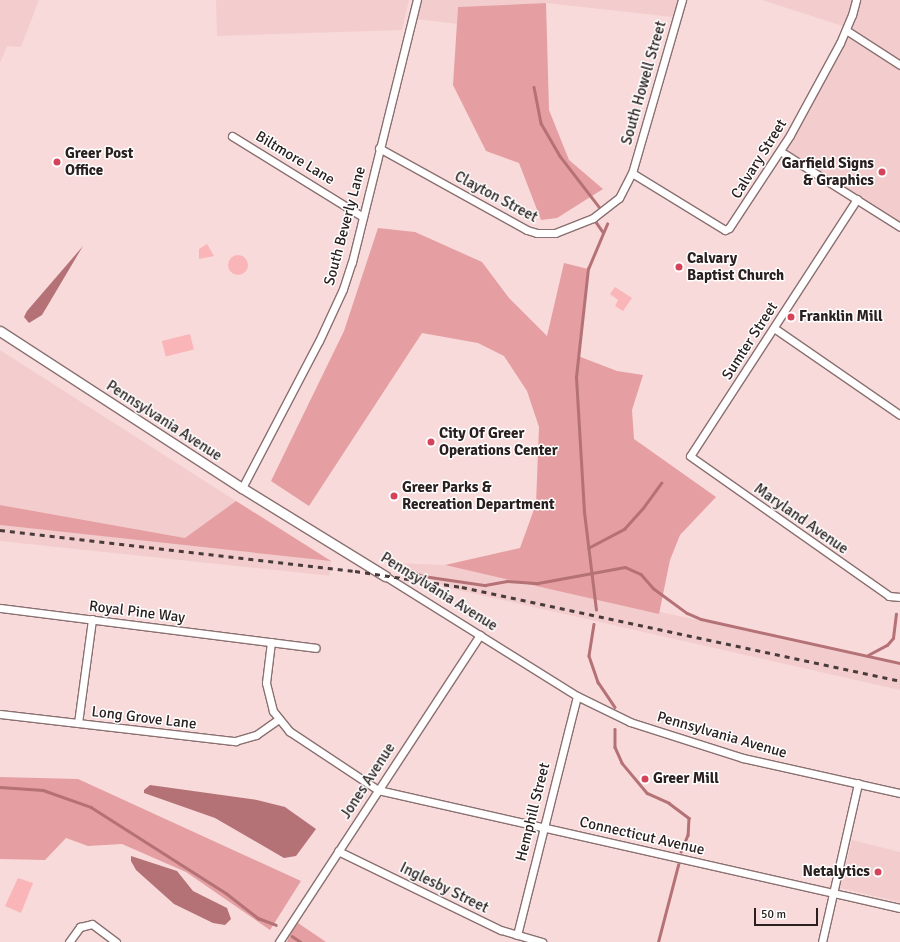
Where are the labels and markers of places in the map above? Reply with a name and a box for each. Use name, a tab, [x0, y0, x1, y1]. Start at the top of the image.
place label: Greer Post Office	[65, 144, 133, 179]
place label: Garfield Signs & Graphics	[782, 154, 874, 189]
marker: Greer Post Office	[52, 157, 62, 167]
marker: Garfield Signs & Graphics	[877, 167, 887, 177]
place label: Calvary Baptist Church	[687, 249, 784, 284]
marker: Calvary Baptist Church	[674, 262, 684, 272]
place label: Franklin Mill	[799, 308, 883, 326]
marker: Franklin Mill	[786, 312, 796, 322]
place label: City Of Greer Operations Center	[439, 424, 558, 459]
marker: City Of Greer Operations Center	[426, 437, 436, 447]
place label: Greer Parks & Recreation Department	[402, 478, 555, 513]
marker: Greer Parks & Recreation Department	[389, 491, 399, 501]
place label: Greer Mill	[653, 770, 719, 788]
marker: Greer Mill	[640, 774, 650, 784]
place label: Netalytics	[803, 863, 870, 881]
marker: Netalytics	[873, 867, 883, 877]

